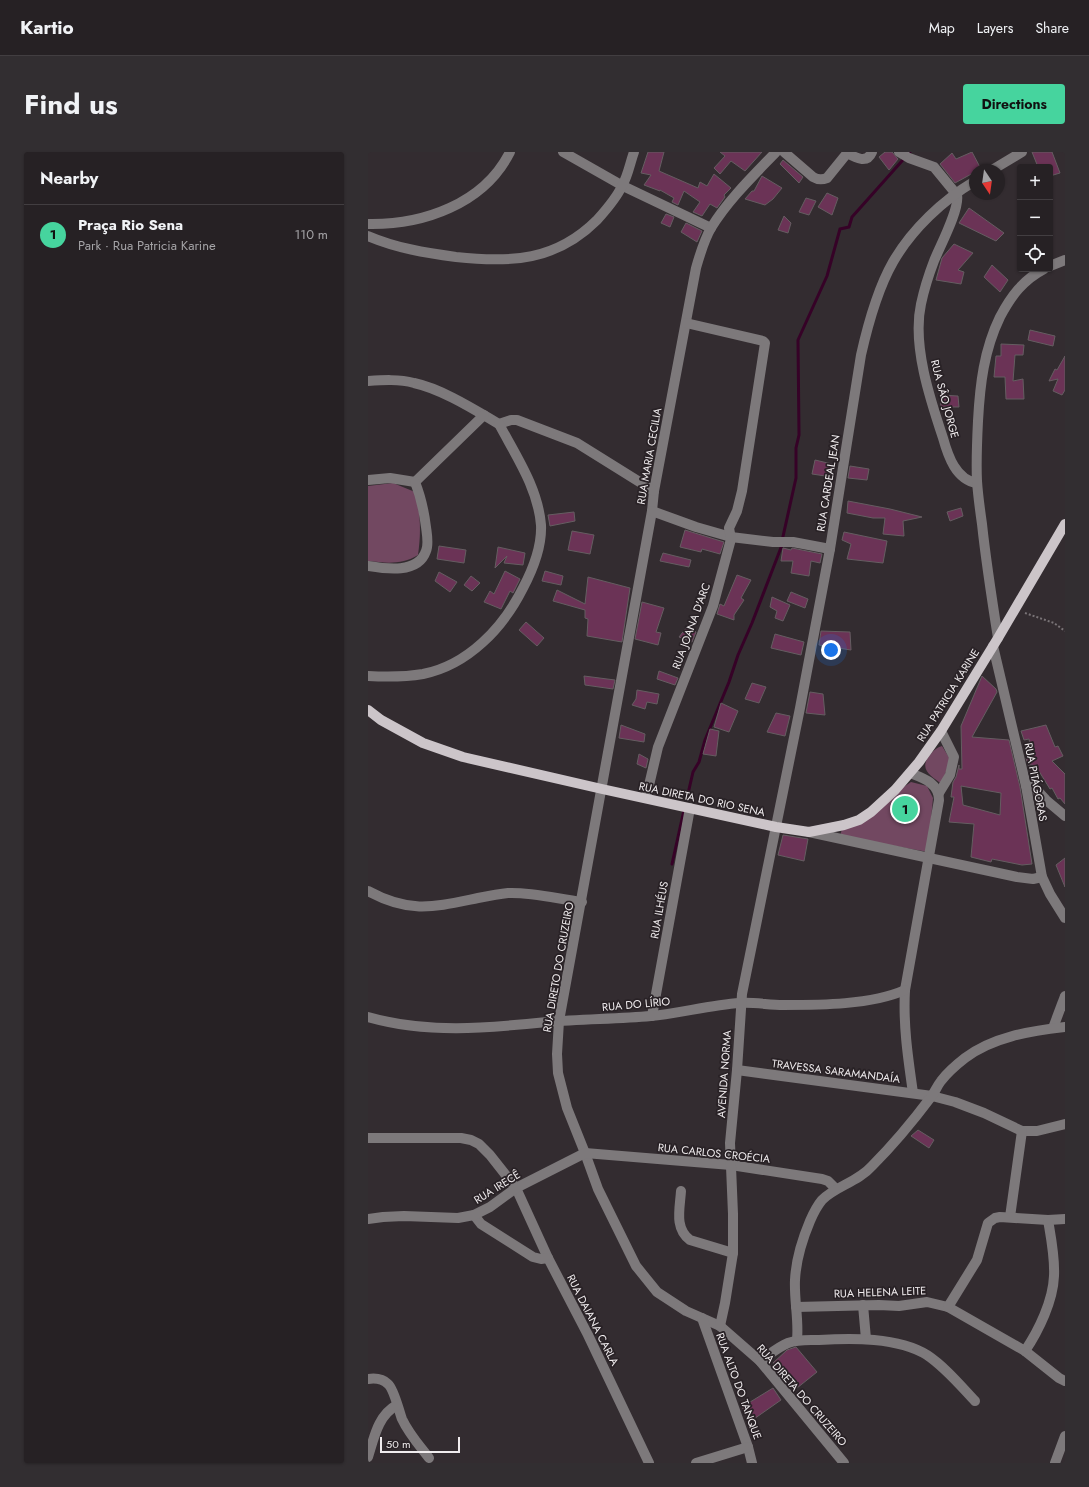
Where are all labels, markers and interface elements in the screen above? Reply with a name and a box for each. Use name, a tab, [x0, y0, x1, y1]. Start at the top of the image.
text: Kartio	[20, 14, 74, 41]
text: Map	[929, 18, 955, 38]
text: Layers	[977, 18, 1013, 38]
text: Share	[1035, 18, 1069, 38]
text: Find us	[24, 84, 118, 125]
button: Directions	[963, 84, 1065, 124]
north arrow	[969, 164, 1005, 200]
map controls	[1017, 164, 1053, 272]
button: +	[1017, 164, 1053, 200]
text: Nearby	[40, 166, 98, 190]
button: −	[1017, 200, 1053, 236]
text: Praça Rio Sena	[78, 214, 183, 236]
text: 1	[50, 225, 56, 244]
text: 110 m	[294, 225, 328, 244]
text: Park · Rua Patricia Karine	[78, 236, 216, 255]
button: locate	[1017, 236, 1053, 272]
street label: RUA SÂO JORGE	[927, 358, 963, 440]
street label: RUA MARIA CECILIA	[633, 406, 666, 506]
street label: RUA CARDEAL JEAN	[812, 433, 844, 533]
street label: RUA JOANA D'ARC	[668, 581, 714, 671]
your location	[821, 640, 841, 660]
street label: RUA PATRICIA KARINE	[913, 645, 983, 745]
street label: RUA PITÁGORAS	[1021, 741, 1051, 823]
street label: RUA DIRETA DO RIO SENA	[637, 778, 767, 820]
pin: 1	[892, 794, 918, 824]
street label: RUA ILHÉUS	[646, 880, 672, 940]
street label: RUA DIRETO DO CRUZEIRO	[539, 900, 577, 1033]
street label: RUA DO LÍRIO	[601, 993, 671, 1015]
street label: AVENIDA NORMA	[713, 1029, 735, 1118]
street label: TRAVESSA SARAMANDAÍA	[771, 1055, 902, 1087]
street label: RUA CARLOS CROÉCIA	[657, 1139, 772, 1167]
street label: RUA IRECÊ	[471, 1166, 523, 1208]
street label: RUA DAIANA CARLA	[563, 1272, 623, 1369]
street label: RUA HELENA LEITE	[834, 1282, 926, 1302]
street label: RUA ALTO DO TANQUE	[712, 1330, 766, 1442]
street label: RUA DIRETA DO CRUZEIRO	[753, 1341, 851, 1450]
scale bar	[380, 1435, 460, 1454]
text: 50 m	[386, 1436, 411, 1452]

